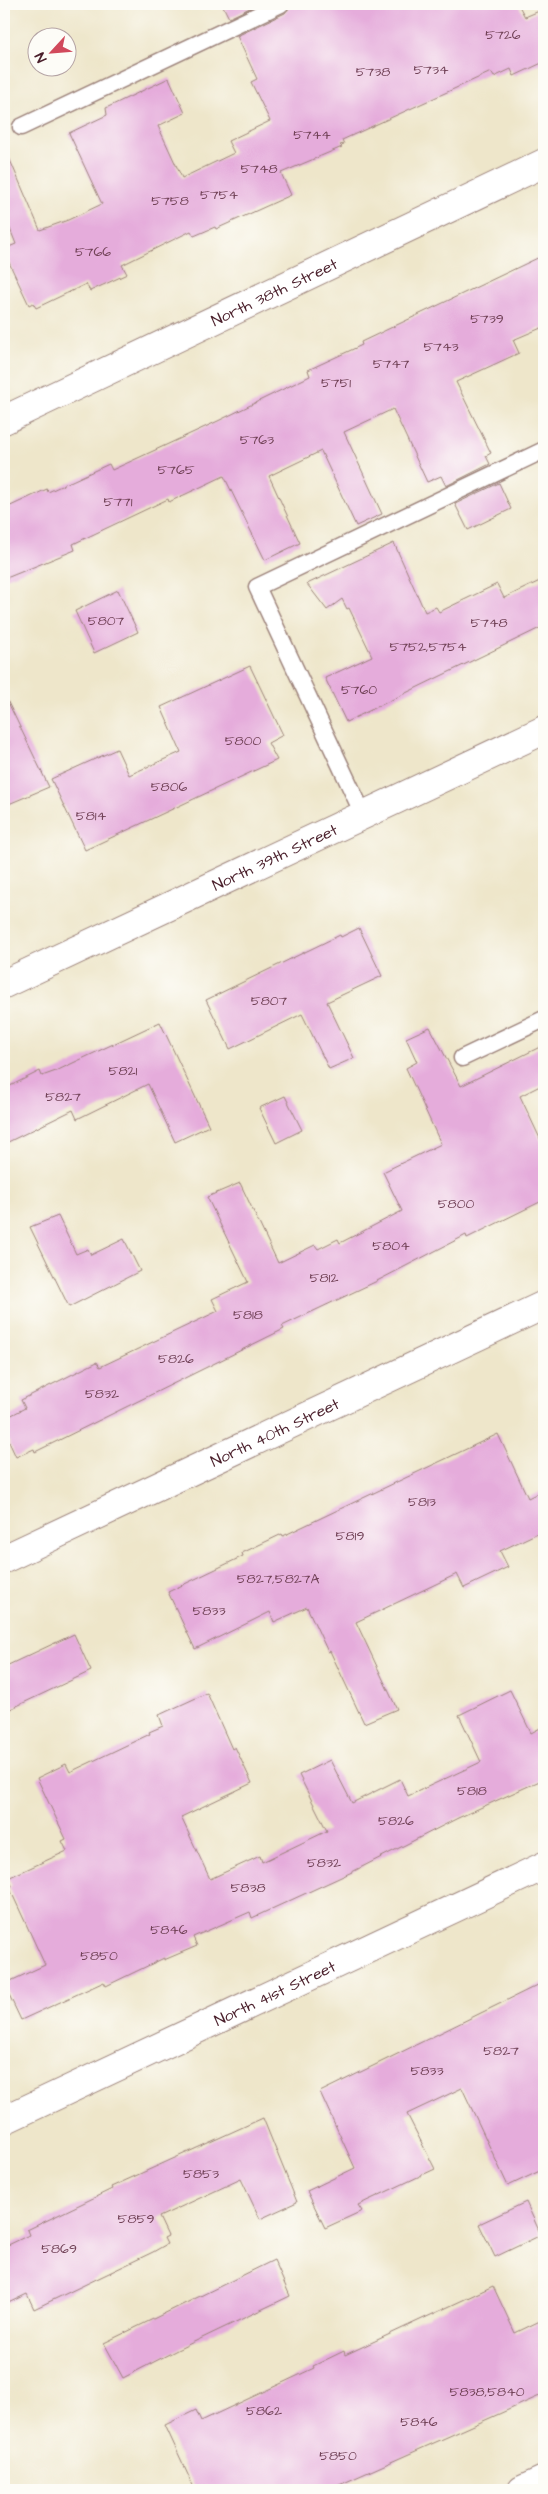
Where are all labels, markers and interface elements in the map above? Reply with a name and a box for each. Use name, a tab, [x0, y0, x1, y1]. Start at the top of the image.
house number: 5726	[485, 25, 521, 45]
north arrow	[28, 28, 78, 78]
text: N	[30, 49, 52, 66]
house number: 5734	[413, 60, 449, 80]
house number: 5738	[356, 62, 390, 82]
house number: 5744	[293, 125, 331, 145]
house number: 5748	[240, 159, 278, 179]
house number: 5754	[200, 185, 238, 205]
house number: 5758	[151, 191, 189, 211]
house number: 5766	[75, 242, 111, 262]
street label: North 38th Street	[208, 253, 342, 332]
house number: 5739	[470, 309, 504, 329]
house number: 5743	[423, 337, 459, 357]
house number: 5747	[373, 354, 410, 374]
house number: 5751	[321, 373, 351, 393]
house number: 5763	[240, 430, 274, 450]
house number: 5765	[157, 460, 195, 480]
house number: 5771	[104, 492, 133, 512]
house number: 5807	[88, 611, 125, 631]
house number: 5748	[470, 613, 508, 633]
house number: 5752,5754	[390, 637, 467, 657]
house number: 5760	[341, 680, 377, 700]
house number: 5800	[225, 731, 261, 751]
house number: 5806	[151, 777, 188, 797]
house number: 5814	[76, 806, 107, 826]
street label: North 39th Street	[209, 819, 342, 897]
house number: 5807	[251, 991, 288, 1011]
house number: 5821	[109, 1061, 138, 1081]
house number: 5827	[45, 1087, 81, 1107]
house number: 5800	[438, 1194, 474, 1214]
house number: 5804	[372, 1236, 410, 1256]
house number: 5812	[310, 1268, 338, 1288]
house number: 5818	[233, 1305, 263, 1325]
house number: 5826	[158, 1349, 194, 1369]
house number: 5832	[85, 1384, 119, 1404]
street label: North 40th Street	[207, 1393, 343, 1472]
house number: 5813	[408, 1492, 436, 1512]
house number: 5819	[336, 1526, 364, 1546]
house number: 5827,5827A	[237, 1569, 319, 1589]
house number: 5833	[192, 1601, 226, 1621]
house number: 5818	[457, 1781, 487, 1801]
house number: 5826	[378, 1811, 414, 1831]
house number: 5832	[307, 1853, 341, 1873]
house number: 5838	[230, 1878, 266, 1898]
house number: 5846	[150, 1920, 188, 1940]
house number: 5850	[80, 1946, 118, 1966]
street label: North 41st Street	[211, 1955, 340, 2032]
house number: 5827	[483, 2041, 519, 2061]
house number: 5833	[410, 2061, 444, 2081]
house number: 5853	[183, 2164, 219, 2184]
house number: 5859	[118, 2209, 154, 2229]
house number: 5869	[41, 2239, 77, 2259]
house number: 5838,5840	[449, 2382, 525, 2402]
house number: 5862	[246, 2401, 282, 2421]
house number: 5846	[400, 2412, 438, 2432]
house number: 5850	[319, 2446, 357, 2466]

